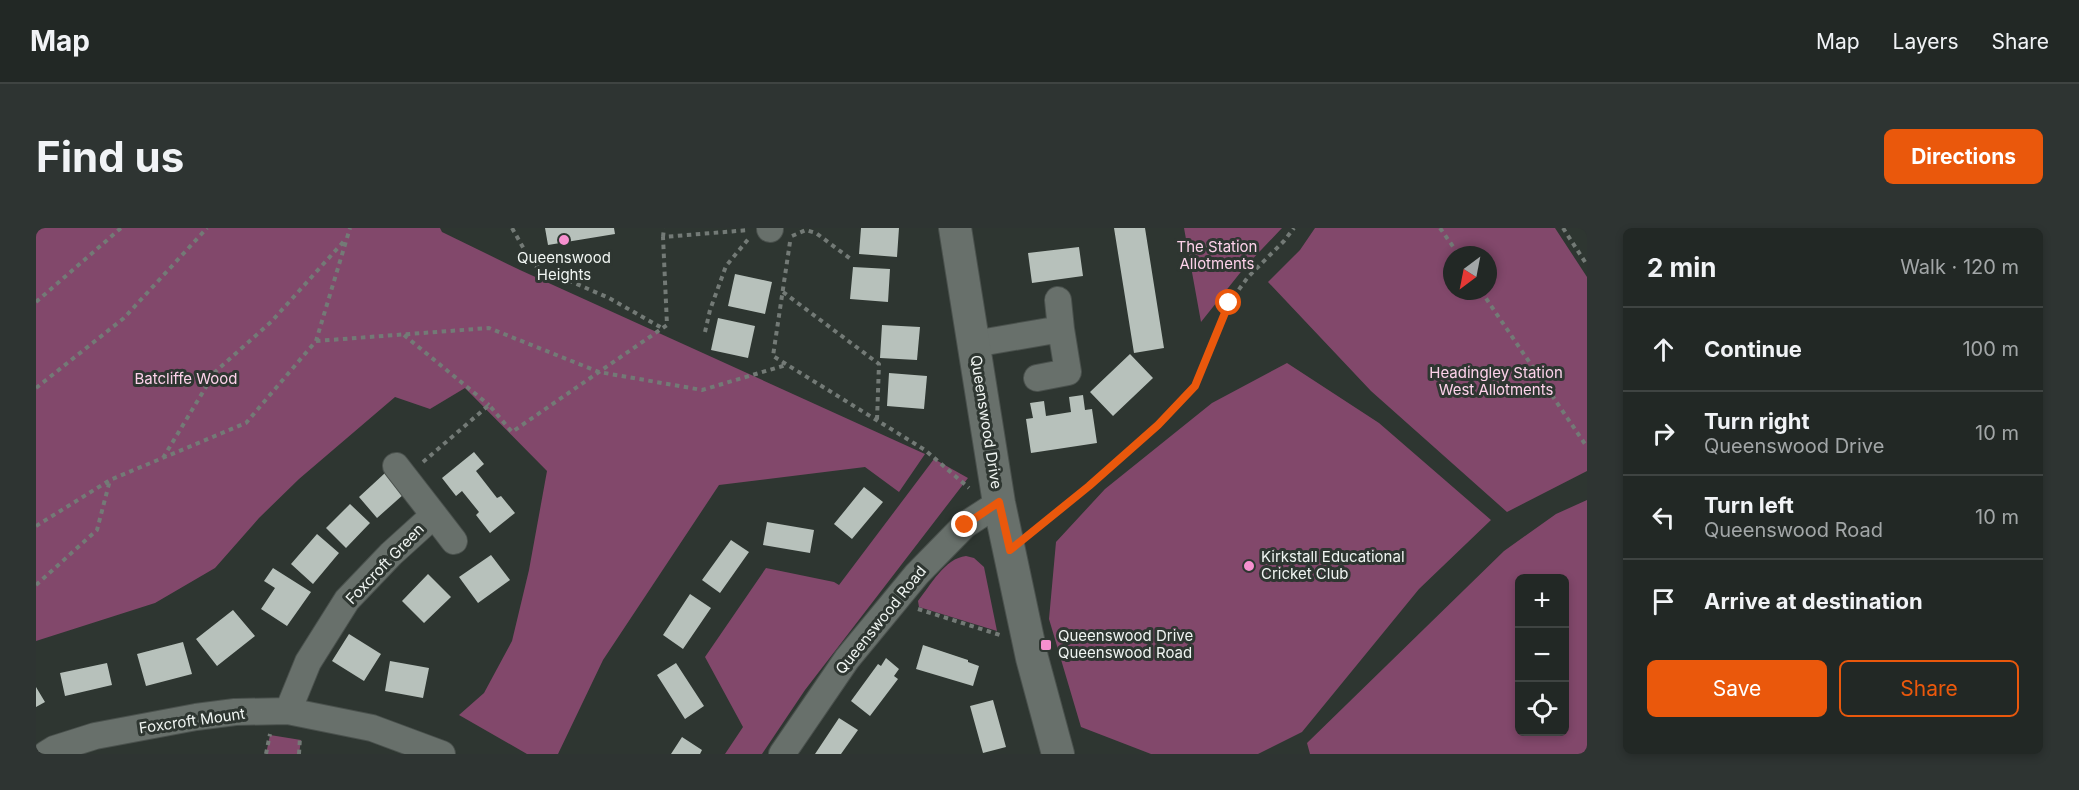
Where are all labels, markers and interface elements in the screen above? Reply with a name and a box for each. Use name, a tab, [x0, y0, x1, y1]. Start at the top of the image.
text: Map	[30, 24, 90, 58]
text: Map	[1816, 29, 1860, 54]
text: Layers	[1893, 29, 1959, 54]
text: Share	[1992, 29, 2049, 54]
button: Directions	[1884, 129, 2043, 184]
text: Find us	[36, 131, 184, 182]
marker: Queenswood Heights	[557, 233, 571, 247]
park label: The Station Allotments	[1177, 237, 1257, 273]
north arrow	[1443, 246, 1497, 300]
place label: Queenswood Heights	[517, 248, 611, 284]
text: 2 min	[1647, 252, 1717, 283]
text: Walk · 120 m	[1900, 255, 2019, 279]
route start	[1215, 289, 1241, 315]
icon: ahead	[1647, 333, 1680, 366]
text: Continue	[1704, 336, 1802, 362]
text: 100 m	[1962, 337, 2019, 361]
street label: Queenswood Drive	[967, 354, 1006, 490]
park label: Headingley Station West Allotments	[1429, 363, 1563, 399]
park label: Batcliffe Wood	[134, 369, 238, 388]
text: Turn right	[1704, 408, 1810, 434]
icon: right	[1647, 417, 1680, 450]
text: 10 m	[1975, 421, 2019, 445]
text: Queenswood Drive	[1704, 434, 1884, 458]
text: Turn left	[1704, 492, 1794, 518]
icon: left	[1647, 501, 1680, 534]
text: 10 m	[1975, 505, 2019, 529]
route end	[951, 511, 977, 537]
text: Queenswood Road	[1704, 518, 1883, 542]
street label: Foxcroft Green	[341, 519, 428, 608]
place label: Kirkstall Educational Cricket Club	[1261, 547, 1405, 583]
marker: Kirkstall Educational Cricket Club	[1242, 559, 1256, 573]
street label: Queenswood Road	[831, 562, 930, 678]
map controls	[1515, 574, 1569, 736]
button: +	[1515, 574, 1569, 628]
icon: arrive	[1647, 585, 1680, 618]
text: Arrive at destination	[1704, 588, 1923, 614]
place label: Queenswood Drive Queenswood Road	[1058, 626, 1193, 662]
button: −	[1515, 628, 1569, 682]
marker: Queenswood Drive Queenswood Road	[1039, 638, 1053, 652]
button: Save	[1647, 660, 1827, 717]
button: Share	[1839, 660, 2019, 717]
button: locate	[1515, 682, 1569, 736]
street label: Foxcroft Mount	[138, 704, 246, 737]

